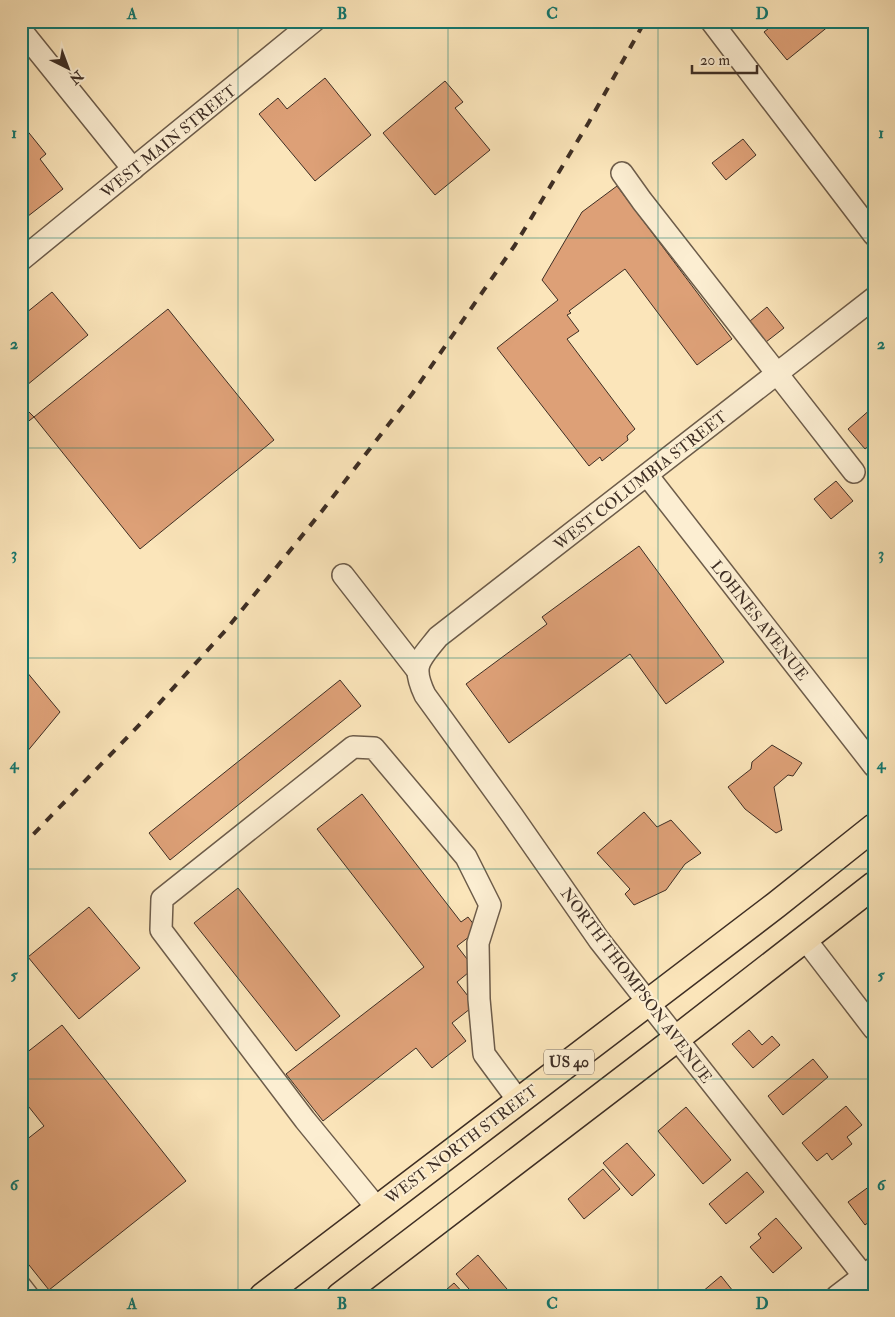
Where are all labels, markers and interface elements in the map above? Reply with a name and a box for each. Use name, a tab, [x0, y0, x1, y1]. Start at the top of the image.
text: A	[126, 4, 138, 24]
text: B	[337, 4, 347, 24]
text: C	[546, 4, 558, 24]
text: D	[755, 4, 769, 24]
north arrow	[42, 42, 92, 92]
scale bar	[692, 42, 758, 74]
text: 20 m	[700, 51, 730, 70]
text: N	[66, 66, 87, 88]
street label: WEST MAIN STREET	[96, 81, 241, 203]
text: 1	[11, 123, 17, 143]
text: 1	[878, 123, 884, 143]
text: 2	[10, 334, 18, 354]
text: 2	[877, 334, 885, 354]
street label: WEST COLUMBIA STREET	[549, 407, 731, 555]
text: 3	[11, 544, 17, 564]
text: 3	[878, 544, 884, 564]
street label: LOHNES AVENUE	[706, 557, 812, 685]
text: 4	[9, 754, 20, 774]
text: 4	[876, 754, 887, 774]
street label: NORTH THOMPSON AVENUE	[556, 884, 716, 1087]
text: 5	[10, 965, 18, 985]
text: 5	[877, 965, 885, 985]
road number: US 40	[544, 1050, 594, 1074]
street label: WEST NORTH STREET	[381, 1081, 542, 1209]
text: 6	[10, 1175, 20, 1195]
text: 6	[877, 1175, 887, 1195]
text: A	[126, 1294, 138, 1314]
text: B	[337, 1294, 347, 1314]
text: C	[546, 1294, 558, 1314]
text: D	[755, 1294, 769, 1314]

